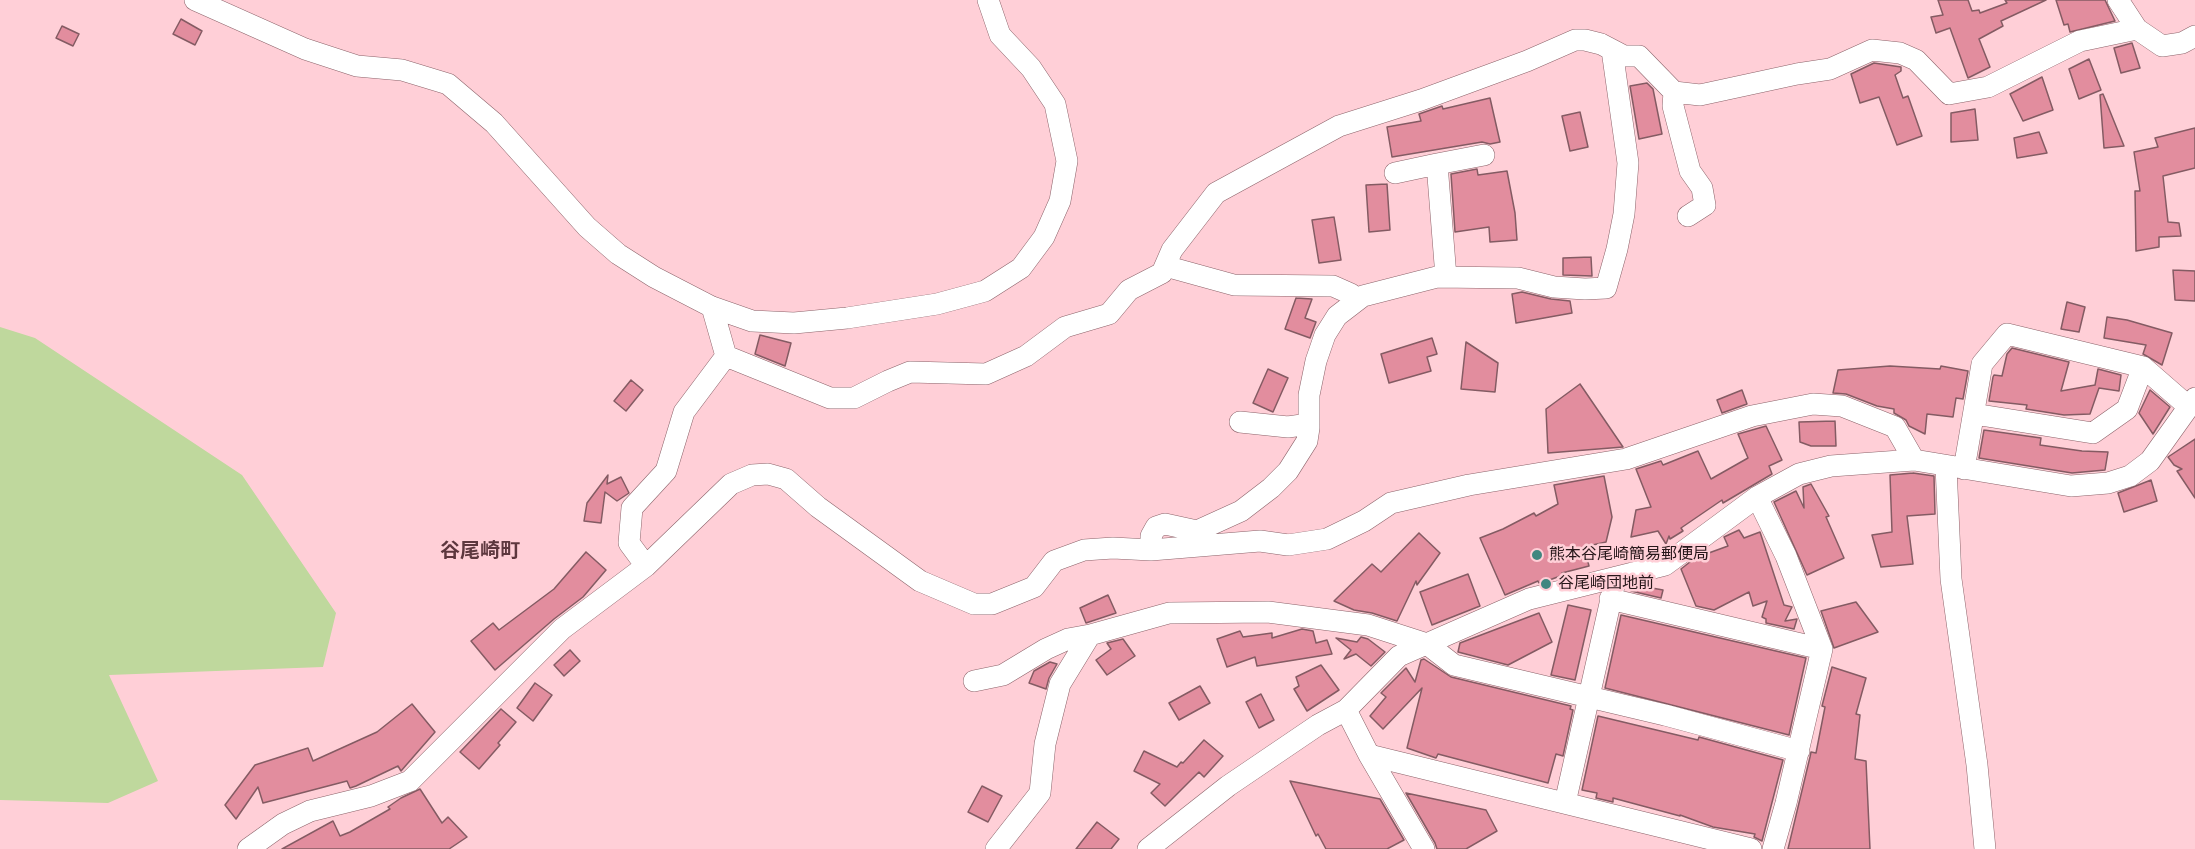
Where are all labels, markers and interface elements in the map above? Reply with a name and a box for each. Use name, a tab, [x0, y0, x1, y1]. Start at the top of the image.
district label: 谷尾崎町	[440, 539, 520, 563]
place label: 熊本谷尾崎簡易郵便局	[1549, 545, 1709, 565]
marker: 熊本谷尾崎簡易郵便局	[1530, 548, 1544, 562]
place label: 谷尾崎団地前	[1558, 574, 1654, 594]
marker: 谷尾崎団地前	[1539, 577, 1553, 591]

